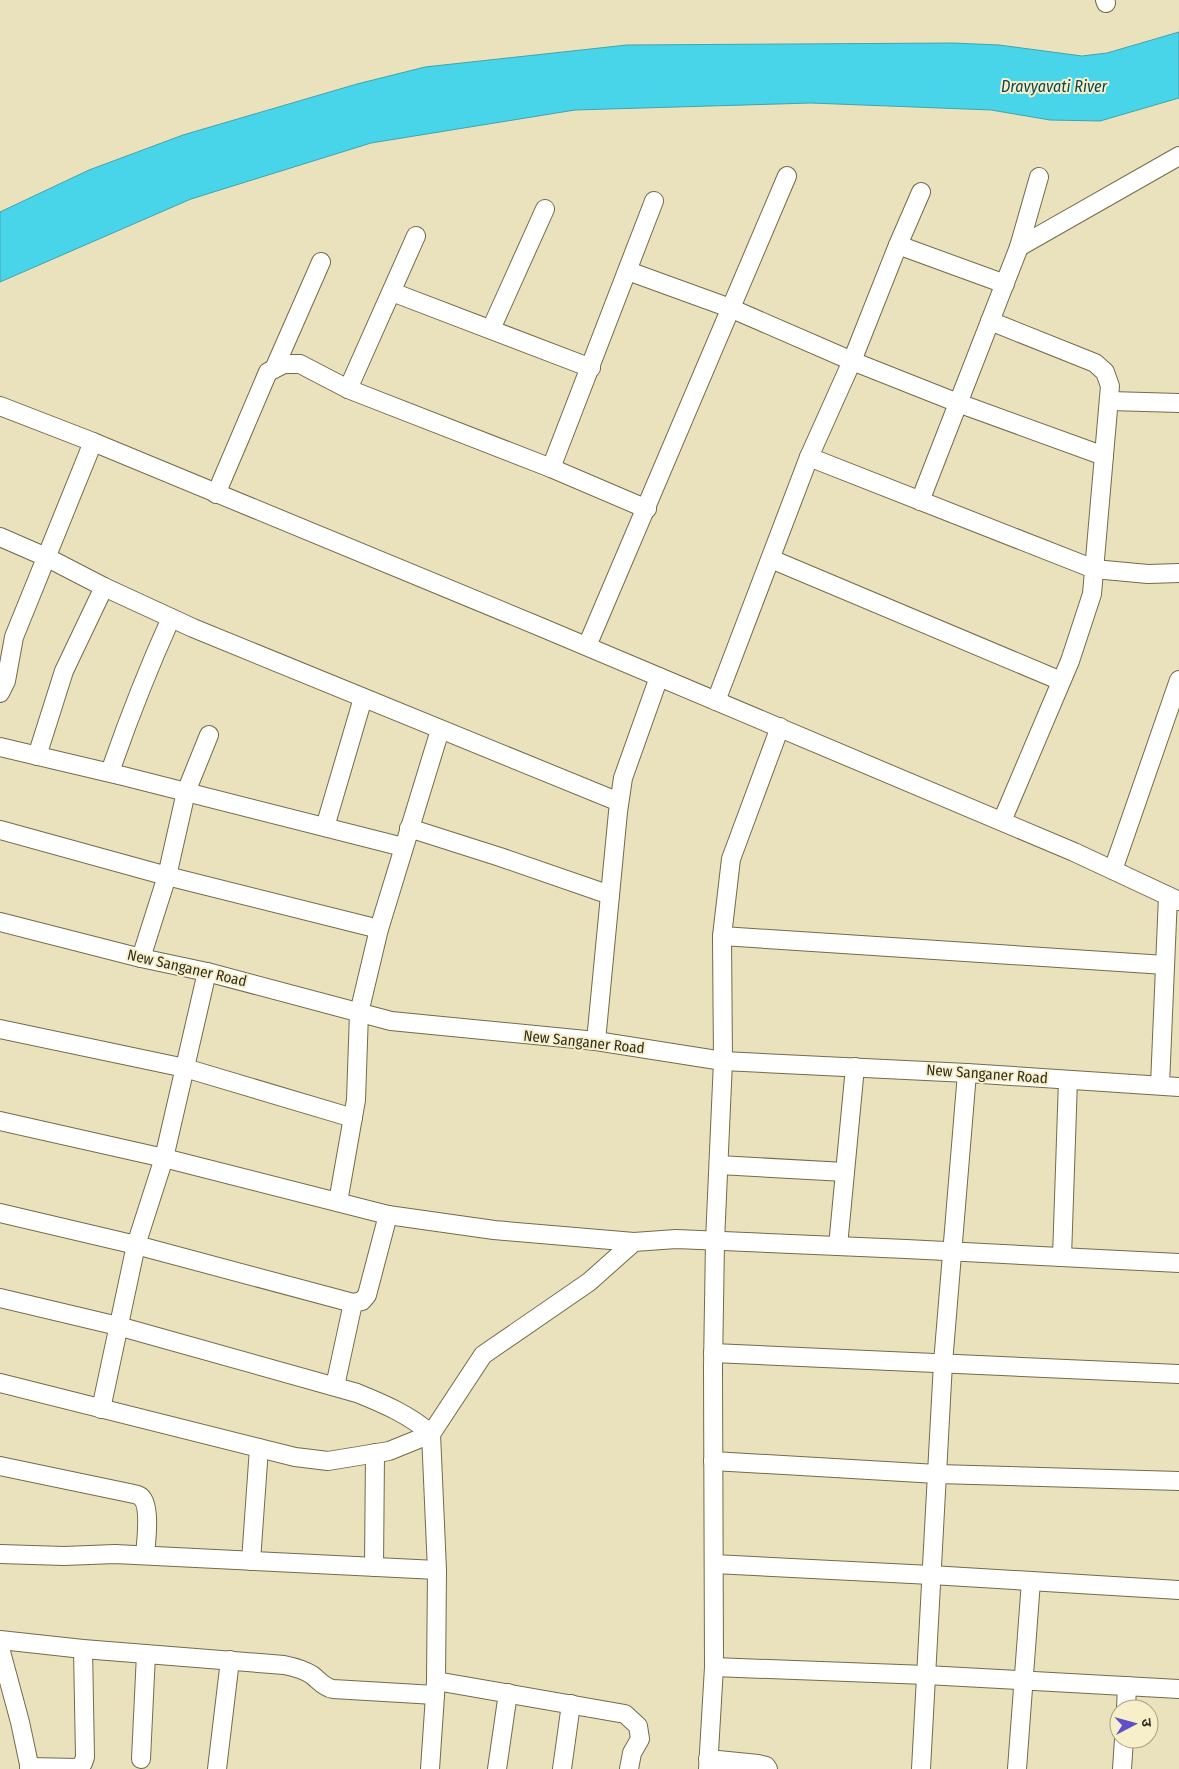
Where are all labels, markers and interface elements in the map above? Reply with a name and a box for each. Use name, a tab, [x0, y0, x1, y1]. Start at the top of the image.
water label: Dravyavati River	[1001, 77, 1108, 96]
street label: New Sanganer Road	[126, 946, 248, 990]
street label: New Sanganer Road	[522, 1027, 646, 1057]
street label: New Sanganer Road	[926, 1061, 1048, 1087]
north arrow	[1109, 1699, 1159, 1749]
text: उ	[1138, 1718, 1155, 1728]

